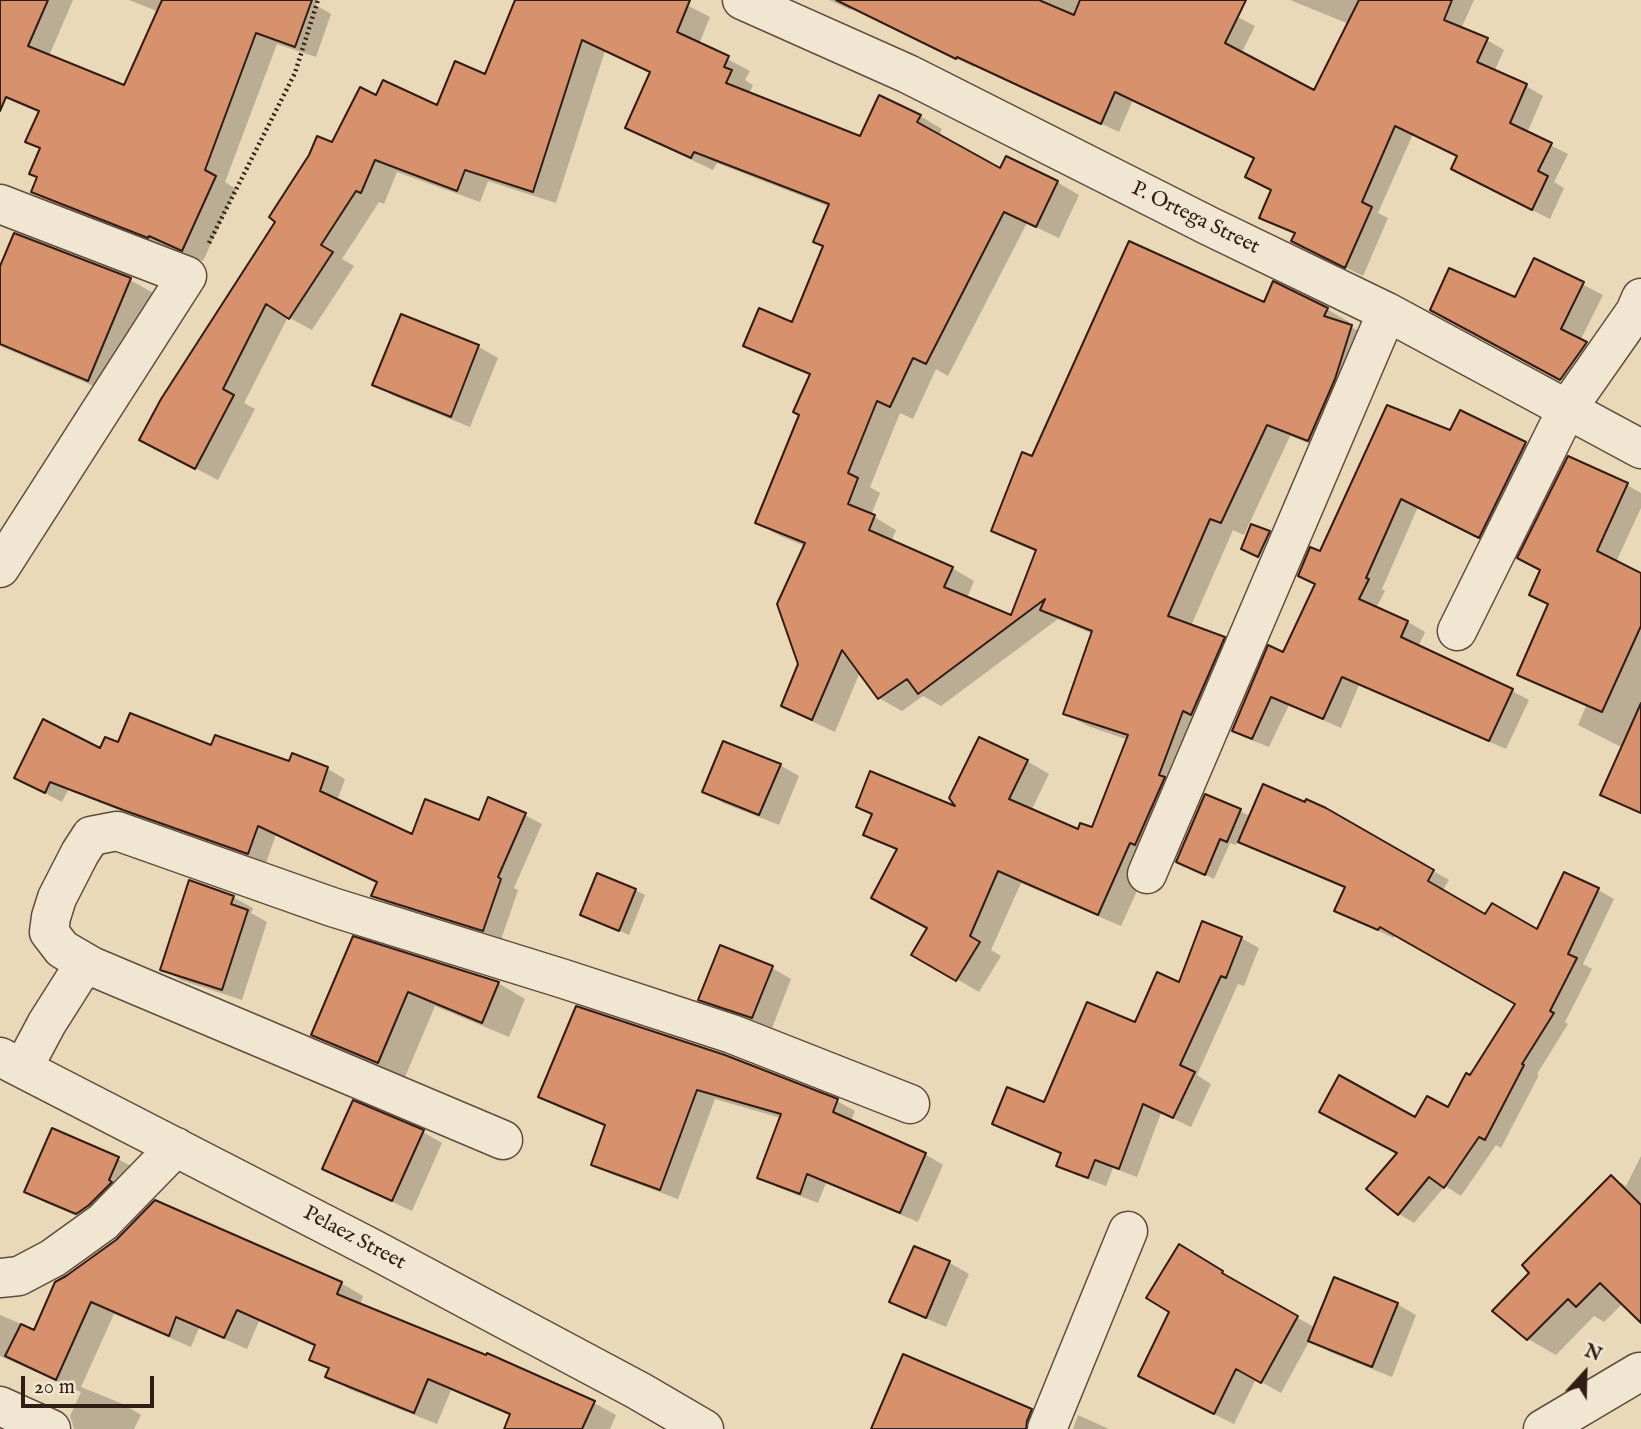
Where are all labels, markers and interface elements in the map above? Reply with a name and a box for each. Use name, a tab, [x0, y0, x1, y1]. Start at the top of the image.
street label: P. Ortega Street	[1127, 177, 1263, 261]
street label: Pelaez Street	[298, 1201, 410, 1277]
north arrow	[1550, 1338, 1620, 1408]
text: N	[1581, 1339, 1605, 1368]
scale bar	[24, 1362, 158, 1406]
text: 20 m	[34, 1374, 75, 1401]

